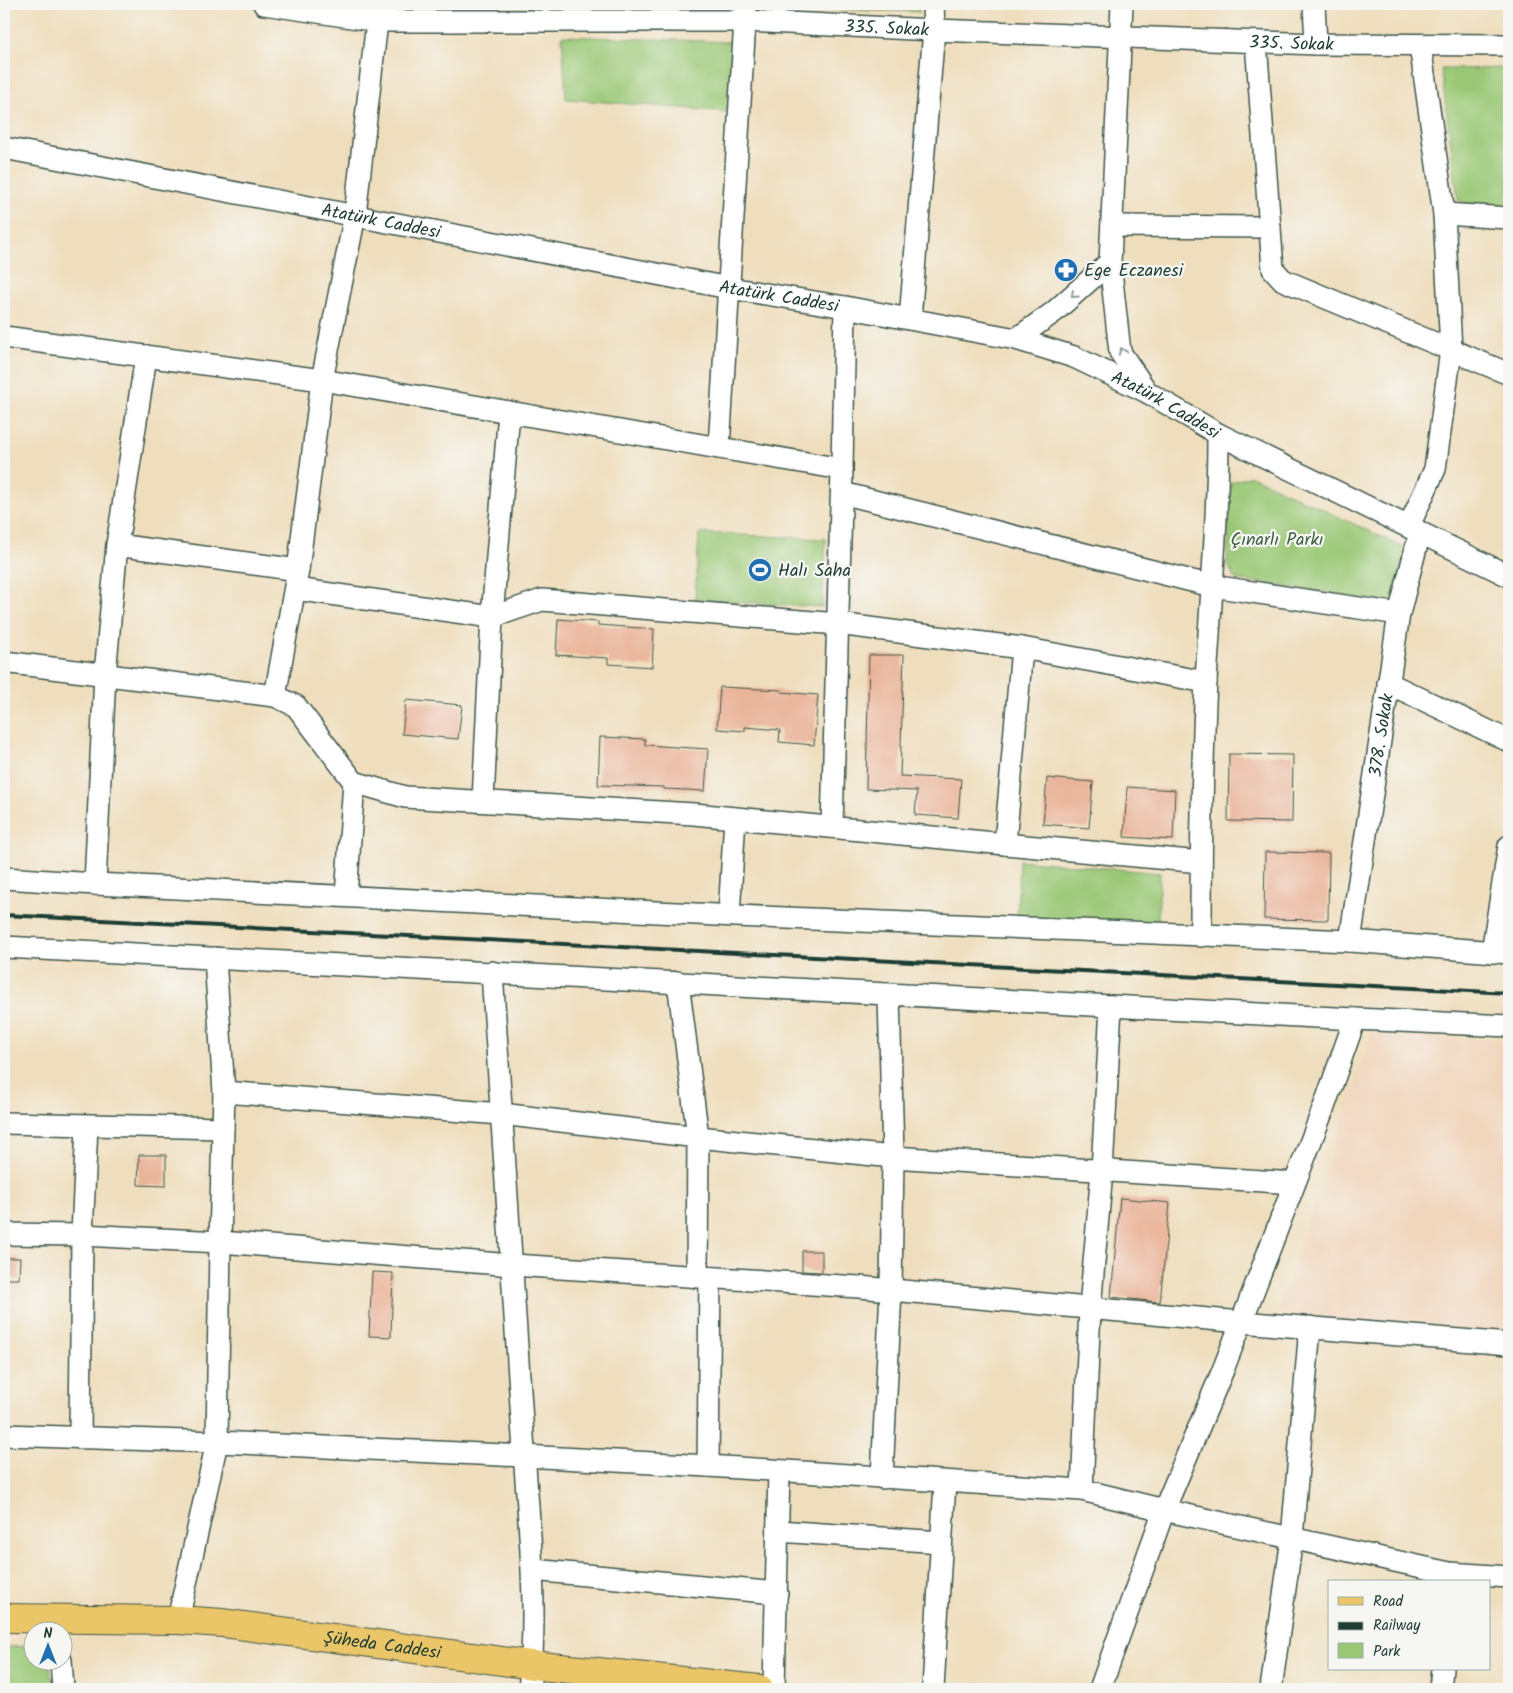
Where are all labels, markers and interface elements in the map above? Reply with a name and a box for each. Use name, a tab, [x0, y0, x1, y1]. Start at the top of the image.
street label: 335. Sokak	[843, 13, 930, 46]
street label: 335. Sokak	[1248, 29, 1334, 60]
street label: Atatürk Caddesi	[319, 197, 444, 248]
pharmacy icon: Ege Eczanesi	[1053, 257, 1079, 283]
place label: Ege Eczanesi	[1084, 257, 1184, 286]
street label: Atatürk Caddesi	[716, 273, 841, 322]
one-way arrow	[1070, 289, 1079, 298]
one-way arrow	[1118, 347, 1128, 356]
street label: Atatürk Caddesi	[1106, 364, 1226, 448]
park label: Çınarlı Parkı	[1230, 526, 1324, 555]
sports icon: Halı Saha	[747, 557, 773, 583]
place label: Halı Saha	[778, 557, 851, 586]
street label: 378. Sokak	[1362, 691, 1403, 779]
legend	[1328, 1580, 1490, 1670]
text: Road	[1373, 1590, 1404, 1614]
text: Railway	[1373, 1614, 1421, 1638]
north arrow	[22, 1620, 72, 1670]
text: N	[44, 1623, 53, 1645]
street label: Şüheda Caddesi	[322, 1624, 443, 1669]
text: Park	[1373, 1640, 1401, 1664]

